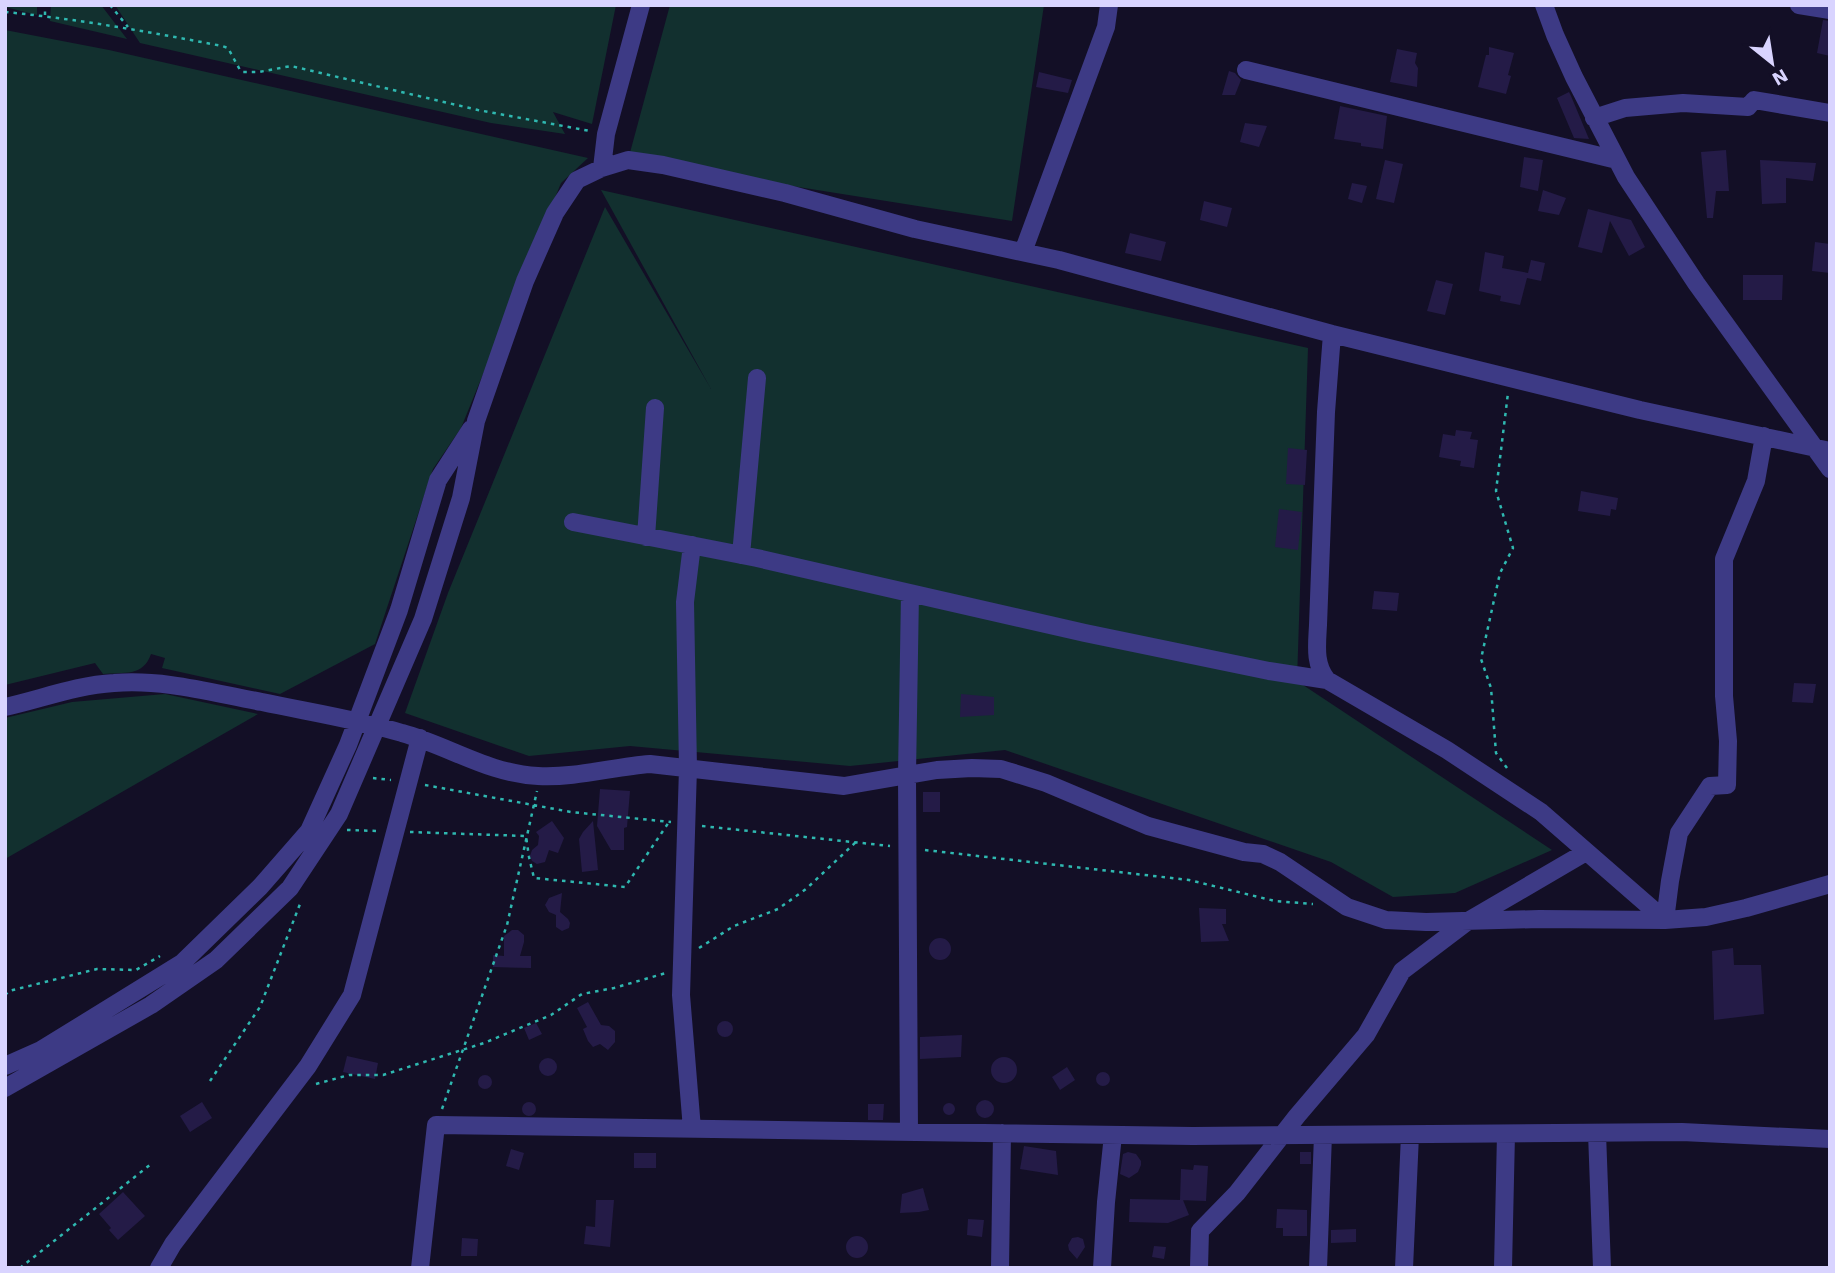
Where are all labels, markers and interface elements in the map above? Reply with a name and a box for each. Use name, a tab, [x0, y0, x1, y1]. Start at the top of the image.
north arrow	[1737, 28, 1807, 98]
text: N	[1768, 64, 1792, 91]

